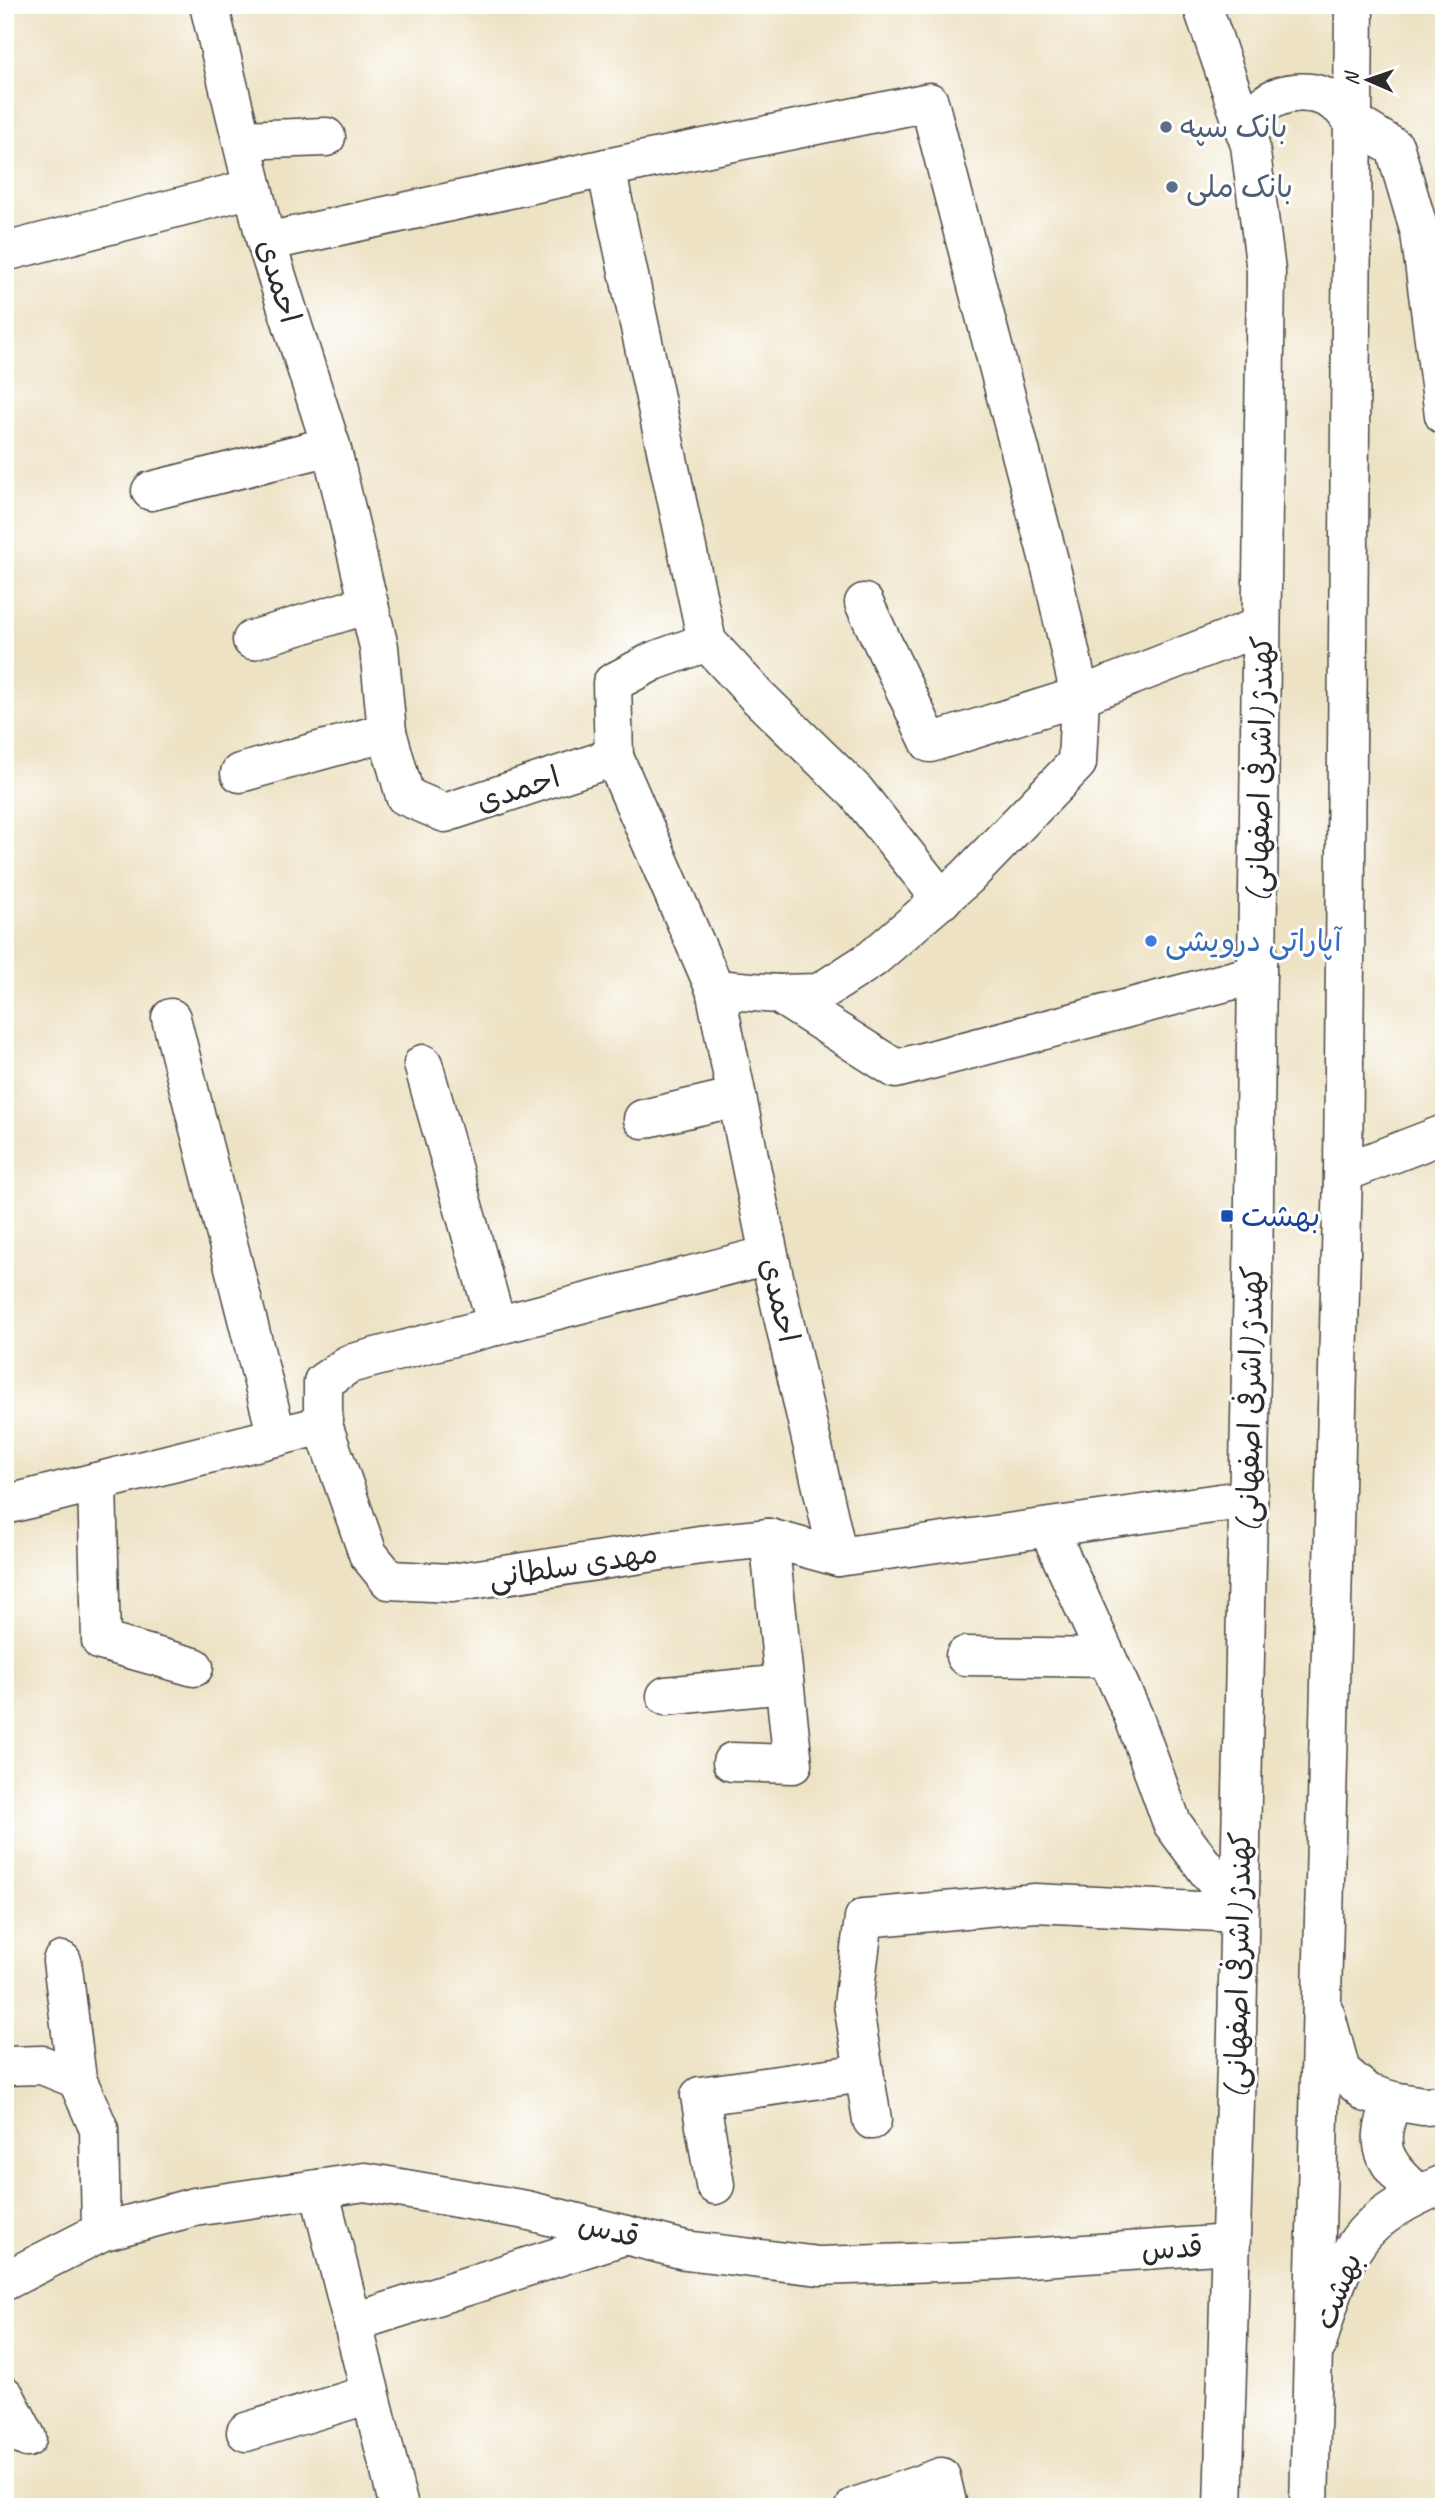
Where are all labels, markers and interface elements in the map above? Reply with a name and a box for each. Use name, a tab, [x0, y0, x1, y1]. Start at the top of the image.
north arrow	[1334, 46, 1404, 116]
text: N	[1340, 70, 1364, 86]
place label: بانک سپه	[1180, 108, 1287, 146]
marker: بانک سپه	[1158, 119, 1174, 135]
place label: بانک ملی	[1186, 168, 1293, 206]
marker: بانک ملی	[1164, 179, 1180, 195]
street label: احمدی	[248, 234, 310, 328]
street label: کهندژ (اشرفی اصفهانی)	[1239, 635, 1281, 903]
street label: احمدی	[471, 758, 565, 820]
place label: آپاراتی درویشی	[1165, 922, 1343, 960]
marker: آپاراتی درویشی	[1143, 933, 1159, 949]
place label: بهشت	[1241, 1197, 1320, 1235]
marker: بهشت	[1219, 1208, 1235, 1224]
street label: احمدی	[752, 1254, 808, 1346]
street label: کهندژ (اشرفی اصفهانی)	[1229, 1265, 1271, 1533]
street label: مهدی سلطانی	[486, 1533, 660, 1597]
street label: کهندژ (اشرفی اصفهانی)	[1217, 1831, 1259, 2099]
street label: قدس	[575, 2204, 643, 2256]
street label: قدس	[1140, 2227, 1204, 2269]
street label: بهشت	[1306, 2247, 1370, 2335]

